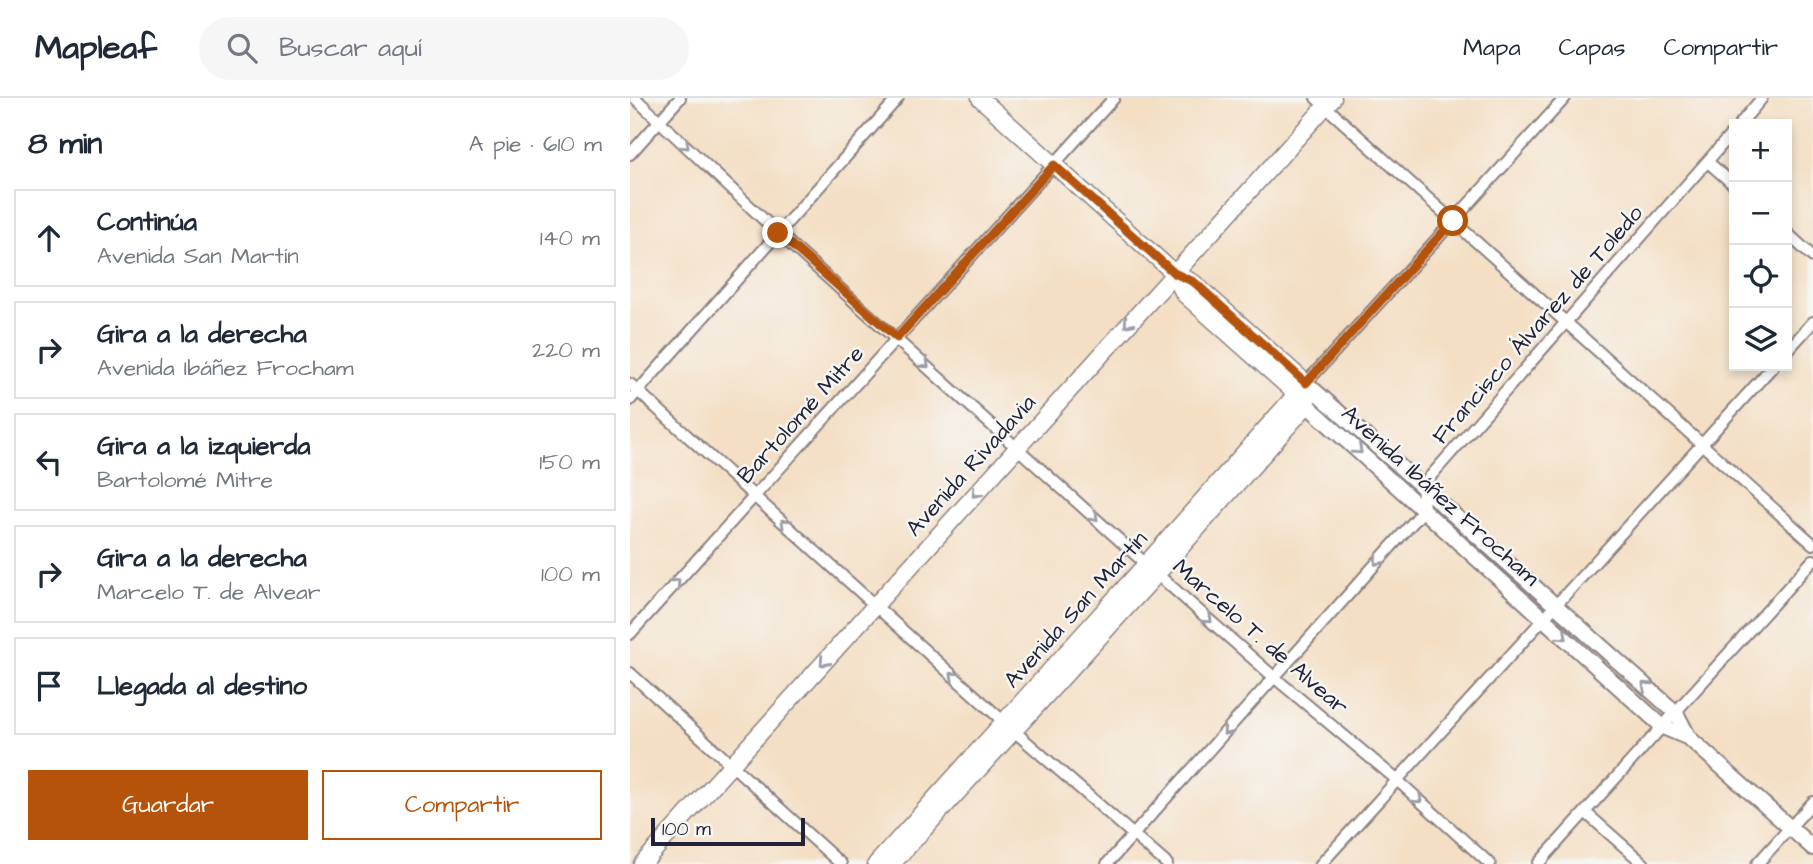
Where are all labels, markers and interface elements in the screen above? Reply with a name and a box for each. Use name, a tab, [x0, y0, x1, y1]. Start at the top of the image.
search box	[199, 17, 689, 80]
text: Mapleaf	[35, 25, 157, 71]
icon: search	[223, 29, 261, 67]
text: Buscar aquí	[279, 30, 422, 66]
text: Mapa	[1463, 31, 1521, 65]
text: Capas	[1559, 31, 1625, 65]
text: Compartir	[1663, 31, 1778, 65]
map controls	[1729, 119, 1792, 371]
button: +	[1729, 119, 1792, 182]
text: 8 min	[28, 123, 102, 165]
text: A pie · 610 m	[469, 128, 602, 160]
one-way arrow	[677, 136, 690, 149]
button: −	[1729, 182, 1792, 245]
street label: Francisco Álvarez de Toledo	[1425, 198, 1651, 451]
text: Continúa	[97, 204, 197, 240]
route start	[1437, 205, 1468, 236]
route end	[762, 217, 793, 248]
icon: ahead	[30, 219, 68, 257]
text: 140 m	[540, 222, 600, 254]
text: Avenida San Martín	[97, 240, 299, 272]
button: locate	[1729, 245, 1792, 308]
button: layers	[1729, 308, 1792, 371]
one-way arrow	[1124, 315, 1137, 328]
text: Gira a la derecha	[97, 316, 307, 352]
icon: right	[30, 331, 68, 369]
text: 220 m	[532, 334, 600, 366]
street label: Bartolomé Mitre	[730, 339, 872, 491]
text: Avenida Ibáñez Frocham	[97, 352, 354, 384]
one-way arrow	[917, 356, 930, 368]
street label: Avenida Rivadavia	[898, 388, 1043, 544]
street label: Avenida Ibáñez Frocham	[1334, 398, 1546, 594]
text: Gira a la izquierda	[97, 428, 311, 464]
one-way arrow	[1350, 442, 1363, 455]
icon: left	[30, 443, 68, 481]
text: 150 m	[539, 446, 600, 478]
text: Bartolomé Mitre	[97, 464, 273, 496]
one-way arrow	[972, 484, 984, 497]
one-way arrow	[1086, 508, 1099, 521]
one-way arrow	[780, 519, 793, 531]
street label: Avenida San Martín	[996, 524, 1155, 695]
text: Gira a la derecha	[97, 540, 307, 576]
street label: Marcelo T. de Alvear	[1166, 551, 1355, 722]
one-way arrow	[1374, 553, 1387, 566]
icon: right	[30, 555, 68, 593]
text: 100 m	[541, 558, 600, 590]
text: Marcelo T. de Alvear	[97, 576, 321, 608]
one-way arrow	[668, 578, 680, 591]
one-way arrow	[1200, 611, 1213, 623]
one-way arrow	[1555, 628, 1568, 640]
one-way arrow	[820, 654, 832, 667]
icon: arrive	[30, 667, 68, 705]
text: Llegada al destino	[97, 668, 307, 704]
one-way arrow	[949, 672, 962, 684]
one-way arrow	[1641, 682, 1654, 695]
one-way arrow	[1223, 723, 1235, 736]
button: Guardar	[28, 770, 308, 840]
button: Compartir	[322, 770, 602, 840]
one-way arrow	[1410, 791, 1423, 803]
scale bar	[651, 815, 805, 847]
text: 100 m	[662, 816, 711, 843]

